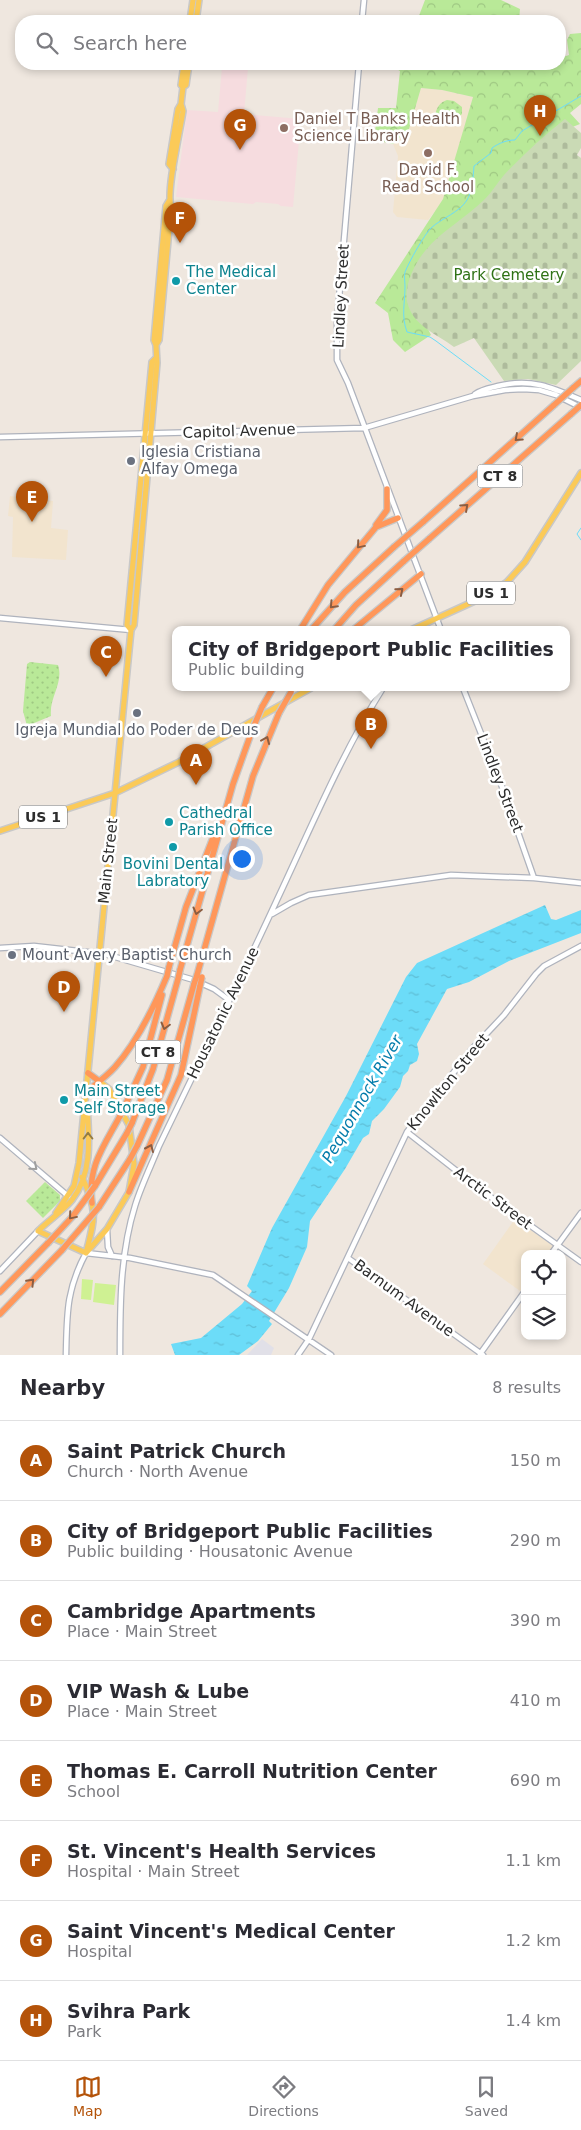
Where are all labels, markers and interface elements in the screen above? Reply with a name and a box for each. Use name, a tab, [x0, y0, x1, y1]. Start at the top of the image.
search box	[15, 15, 566, 70]
icon: search	[33, 29, 61, 57]
text: Search here	[73, 32, 187, 54]
pin: H	[524, 95, 556, 136]
pin: G	[224, 109, 256, 150]
place label: Daniel T Banks Health Science Library	[294, 110, 460, 145]
marker: Daniel T Banks Health Science Library	[278, 122, 290, 134]
marker: David F. Read School	[422, 147, 434, 159]
place label: David F. Read School	[382, 161, 474, 196]
pin: F	[164, 202, 196, 243]
street label: Lindley Street	[329, 243, 353, 348]
place label: The Medical Center	[185, 263, 276, 298]
park label: Park Cemetery	[454, 266, 565, 284]
marker: The Medical Center	[170, 275, 182, 287]
street label: Capitol Avenue	[182, 420, 296, 442]
one-way arrow	[514, 432, 523, 441]
place label: Iglesia Cristiana Alfay Omega	[141, 443, 261, 478]
marker: Iglesia Cristiana Alfay Omega	[125, 455, 137, 467]
road number: CT 8	[478, 464, 522, 488]
pin: E	[16, 481, 48, 522]
one-way arrow	[460, 504, 469, 513]
one-way arrow	[357, 540, 366, 549]
road number: US 1	[467, 582, 515, 604]
one-way arrow	[395, 588, 404, 597]
one-way arrow	[330, 599, 339, 608]
popup	[172, 626, 570, 691]
pin: C	[90, 636, 122, 677]
text: City of Bridgeport Public Facilities	[188, 638, 554, 660]
text: Public building	[188, 660, 305, 679]
marker: Igreja Mundial do Poder de Deus	[131, 707, 143, 719]
pin: B	[355, 708, 387, 749]
place label: Igreja Mundial do Poder de Deus	[15, 721, 259, 739]
street label: Lindley Street	[473, 731, 527, 835]
one-way arrow	[260, 736, 271, 745]
pin: A	[180, 744, 212, 785]
place label: Cathedral Parish Office	[179, 804, 273, 839]
road number: US 1	[19, 806, 67, 829]
marker: Cathedral Parish Office	[163, 816, 175, 828]
street label: Main Street	[95, 817, 121, 905]
marker: Bovini Dental Labratory	[167, 841, 179, 853]
your location	[229, 846, 255, 872]
place label: Bovini Dental Labratory	[123, 855, 223, 890]
one-way arrow	[192, 907, 202, 915]
street label: Housatonic Avenue	[183, 944, 263, 1082]
place label: Mount Avery Baptist Church	[22, 946, 232, 964]
marker: Mount Avery Baptist Church	[6, 949, 18, 961]
pin: D	[48, 971, 80, 1012]
one-way arrow	[160, 1022, 171, 1031]
street label: Knowlton Street	[403, 1030, 493, 1134]
water label: Pequonnock River	[318, 1031, 407, 1166]
road number: CT 8	[136, 1040, 180, 1064]
place label: Main Street Self Storage	[74, 1082, 166, 1117]
marker: Main Street Self Storage	[58, 1094, 70, 1106]
one-way arrow	[83, 1132, 93, 1140]
one-way arrow	[144, 1144, 154, 1153]
one-way arrow	[28, 1162, 37, 1170]
street label: Arctic Street	[450, 1163, 536, 1233]
one-way arrow	[69, 1210, 78, 1219]
map controls	[521, 1250, 566, 1340]
button: locate	[521, 1250, 566, 1295]
street label: Barnum Avenue	[350, 1256, 458, 1340]
one-way arrow	[25, 1279, 34, 1288]
button: layers	[521, 1295, 566, 1340]
text: Nearby	[20, 1376, 105, 1400]
text: 8 results	[492, 1378, 561, 1397]
text: Saint Patrick Church	[67, 1440, 286, 1462]
text: A	[30, 1451, 42, 1470]
text: 150 m	[510, 1451, 561, 1470]
text: Church · North Avenue	[67, 1462, 248, 1481]
text: City of Bridgeport Public Facilities	[67, 1520, 433, 1542]
text: B	[30, 1531, 42, 1550]
text: 290 m	[510, 1531, 561, 1550]
text: Public building · Housatonic Avenue	[67, 1542, 353, 1561]
text: Cambridge Apartments	[67, 1600, 316, 1622]
text: C	[30, 1611, 42, 1630]
text: 390 m	[510, 1611, 561, 1630]
text: Place · Main Street	[67, 1622, 217, 1641]
text: VIP Wash & Lube	[67, 1680, 249, 1702]
text: D	[29, 1691, 43, 1710]
text: 410 m	[510, 1691, 561, 1710]
text: Place · Main Street	[67, 1702, 217, 1721]
text: Thomas E. Carroll Nutrition Center	[67, 1760, 437, 1782]
text: E	[31, 1771, 41, 1790]
text: 690 m	[510, 1771, 561, 1790]
text: School	[67, 1782, 120, 1801]
text: St. Vincent's Health Services	[67, 1840, 376, 1862]
text: F	[31, 1851, 41, 1870]
text: 1.1 km	[506, 1851, 561, 1870]
text: Hospital · Main Street	[67, 1862, 239, 1881]
text: Saint Vincent's Medical Center	[67, 1920, 395, 1942]
text: G	[29, 1931, 43, 1950]
text: 1.2 km	[506, 1931, 561, 1950]
text: Hospital	[67, 1942, 132, 1961]
text: Svihra Park	[67, 2000, 190, 2022]
text: H	[29, 2011, 43, 2030]
text: 1.4 km	[506, 2011, 561, 2030]
text: Park	[67, 2022, 102, 2041]
tab: Map	[73, 2073, 102, 2119]
tab: Directions	[248, 2073, 319, 2119]
tab: Saved	[465, 2073, 508, 2119]

